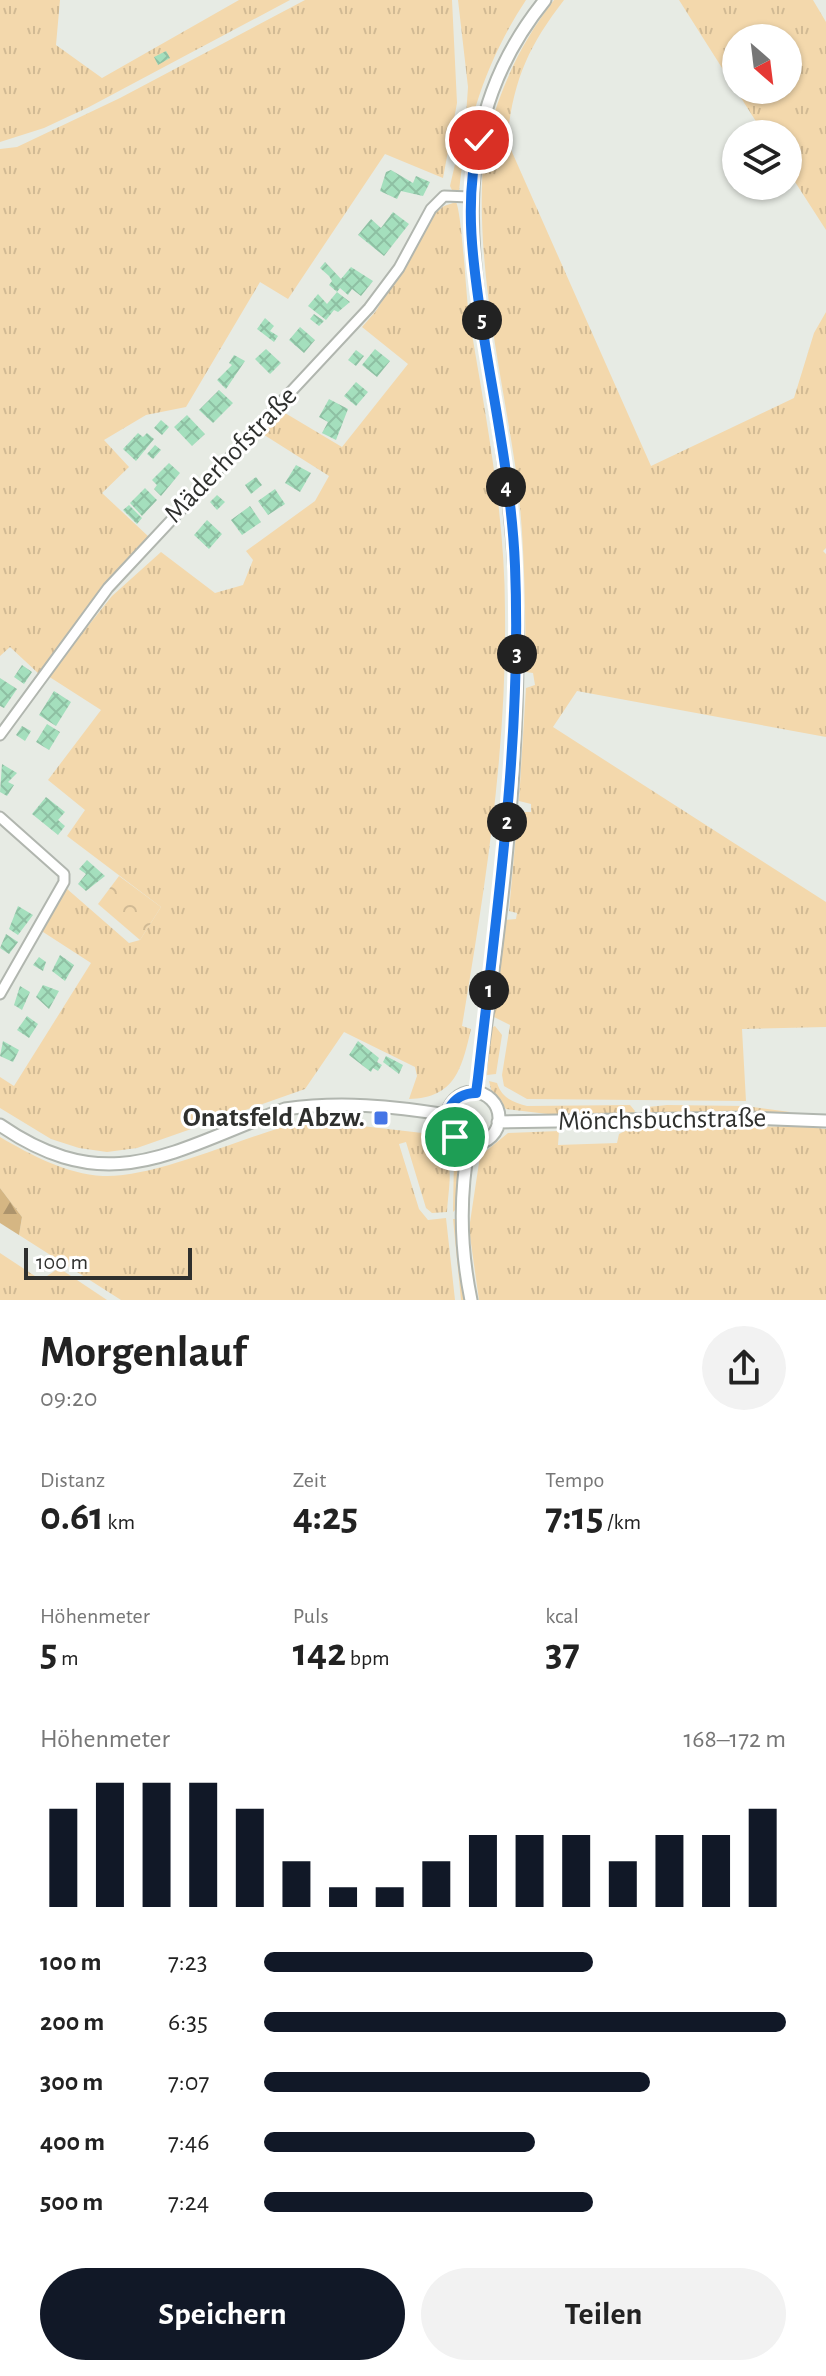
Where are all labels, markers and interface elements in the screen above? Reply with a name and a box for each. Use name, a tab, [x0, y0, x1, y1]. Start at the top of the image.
north arrow	[722, 24, 802, 104]
map controls	[722, 24, 802, 200]
pin	[445, 106, 513, 174]
icon: check	[457, 118, 501, 162]
button: layers	[722, 120, 802, 200]
pin: 5	[462, 300, 502, 340]
text: 5	[477, 309, 487, 331]
street label: Mäderhofstraße	[160, 382, 302, 528]
pin: 4	[486, 467, 526, 507]
text: 4	[500, 476, 512, 498]
pin: 3	[497, 634, 537, 674]
text: 3	[512, 643, 522, 665]
pin: 2	[487, 802, 527, 842]
text: 2	[502, 811, 512, 833]
pin: 1	[469, 970, 509, 1010]
text: 1	[485, 979, 493, 1001]
pin	[421, 1103, 489, 1171]
place label: Onatsfeld Abzw.	[183, 1104, 365, 1132]
street label: Mönchsbuchstraße	[557, 1104, 767, 1136]
marker: Onatsfeld Abzw.	[372, 1109, 390, 1127]
icon: arrive	[433, 1115, 477, 1159]
scale bar	[24, 1244, 192, 1280]
text: 100 m	[36, 1251, 88, 1273]
button: share	[702, 1326, 786, 1410]
text: Morgenlauf	[40, 1331, 247, 1375]
text: 09:20	[40, 1385, 97, 1411]
text: Distanz	[40, 1469, 105, 1491]
text: Zeit	[293, 1469, 326, 1491]
text: Tempo	[545, 1469, 604, 1491]
text: 0.61	[40, 1497, 104, 1537]
text: 4:25	[293, 1497, 358, 1537]
text: 7:15	[545, 1497, 603, 1537]
text: km	[104, 1511, 135, 1533]
text: /km	[603, 1511, 641, 1533]
text: Höhenmeter	[40, 1605, 150, 1627]
text: Puls	[293, 1605, 329, 1627]
text: kcal	[545, 1605, 579, 1627]
text: 5	[40, 1633, 57, 1673]
text: 142	[293, 1633, 346, 1673]
text: 37	[545, 1633, 580, 1673]
text: m	[57, 1647, 79, 1669]
text: bpm	[346, 1647, 390, 1669]
text: Höhenmeter	[40, 1726, 170, 1752]
text: 168–172 m	[683, 1726, 786, 1752]
text: 100 m	[40, 1949, 101, 1975]
text: 7:23	[168, 1949, 207, 1975]
text: 200 m	[40, 2009, 104, 2035]
text: 6:35	[168, 2009, 208, 2035]
text: 300 m	[40, 2069, 103, 2095]
text: 7:07	[168, 2069, 209, 2095]
text: 400 m	[40, 2129, 105, 2155]
text: 7:46	[168, 2129, 210, 2155]
text: 500 m	[40, 2189, 103, 2215]
text: 7:24	[168, 2189, 209, 2215]
button: Speichern	[40, 2268, 405, 2360]
button: Teilen	[421, 2268, 786, 2360]

